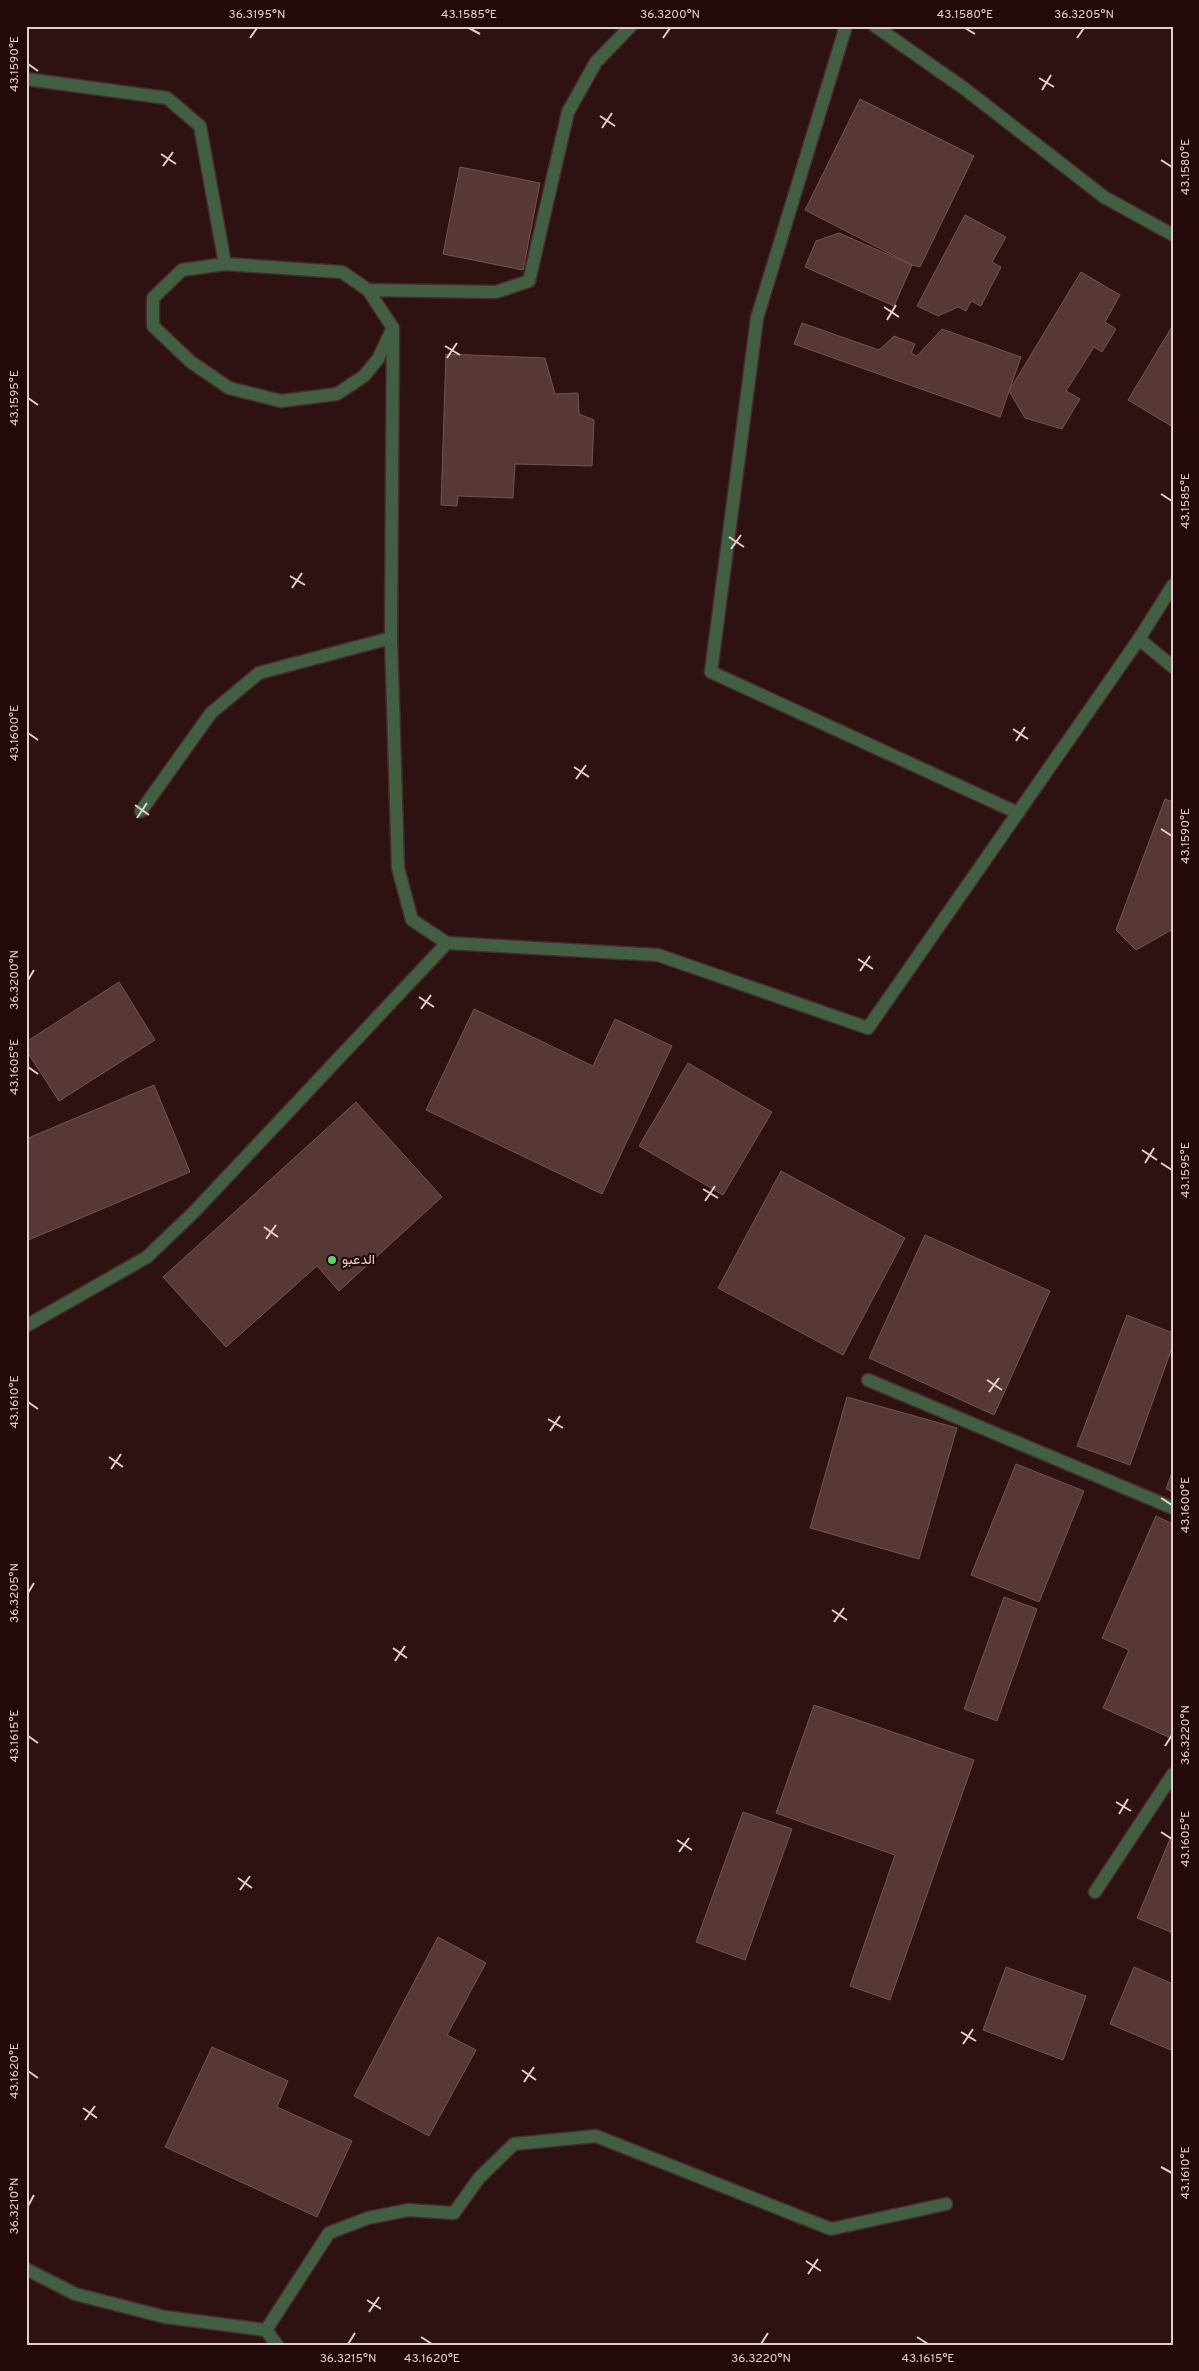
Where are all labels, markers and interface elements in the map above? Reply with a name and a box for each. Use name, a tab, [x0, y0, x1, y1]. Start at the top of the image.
text: 36.3195°N	[229, 7, 285, 23]
text: 43.1585°E	[441, 7, 497, 23]
text: 36.3200°N	[640, 7, 700, 23]
text: 43.1580°E	[937, 7, 993, 23]
text: 36.3205°N	[1054, 7, 1114, 23]
text: 43.1590°E	[7, 36, 23, 92]
text: 43.1580°E	[1178, 139, 1194, 195]
text: 43.1595°E	[7, 370, 23, 426]
text: 43.1585°E	[1178, 473, 1194, 529]
text: 43.1600°E	[7, 705, 23, 761]
text: 43.1590°E	[1178, 808, 1194, 864]
text: 36.3200°N	[7, 950, 23, 1010]
text: 43.1605°E	[7, 1039, 23, 1095]
text: 43.1595°E	[1178, 1142, 1194, 1198]
place label: الدعبو	[342, 1252, 375, 1269]
marker: الدعبو	[326, 1254, 338, 1266]
text: 43.1610°E	[7, 1375, 23, 1429]
text: 43.1600°E	[1178, 1477, 1194, 1533]
text: 36.3205°N	[7, 1563, 23, 1623]
text: 36.3220°N	[1178, 1705, 1194, 1765]
text: 43.1615°E	[7, 1710, 23, 1762]
text: 43.1605°E	[1178, 1811, 1194, 1867]
text: 43.1620°E	[7, 2043, 23, 2099]
text: 43.1610°E	[1178, 2146, 1194, 2200]
text: 36.3210°N	[7, 2177, 23, 2235]
text: 36.3215°N	[320, 2351, 376, 2367]
text: 43.1620°E	[404, 2351, 460, 2367]
text: 36.3220°N	[731, 2351, 791, 2367]
text: 43.1615°E	[902, 2351, 954, 2367]

